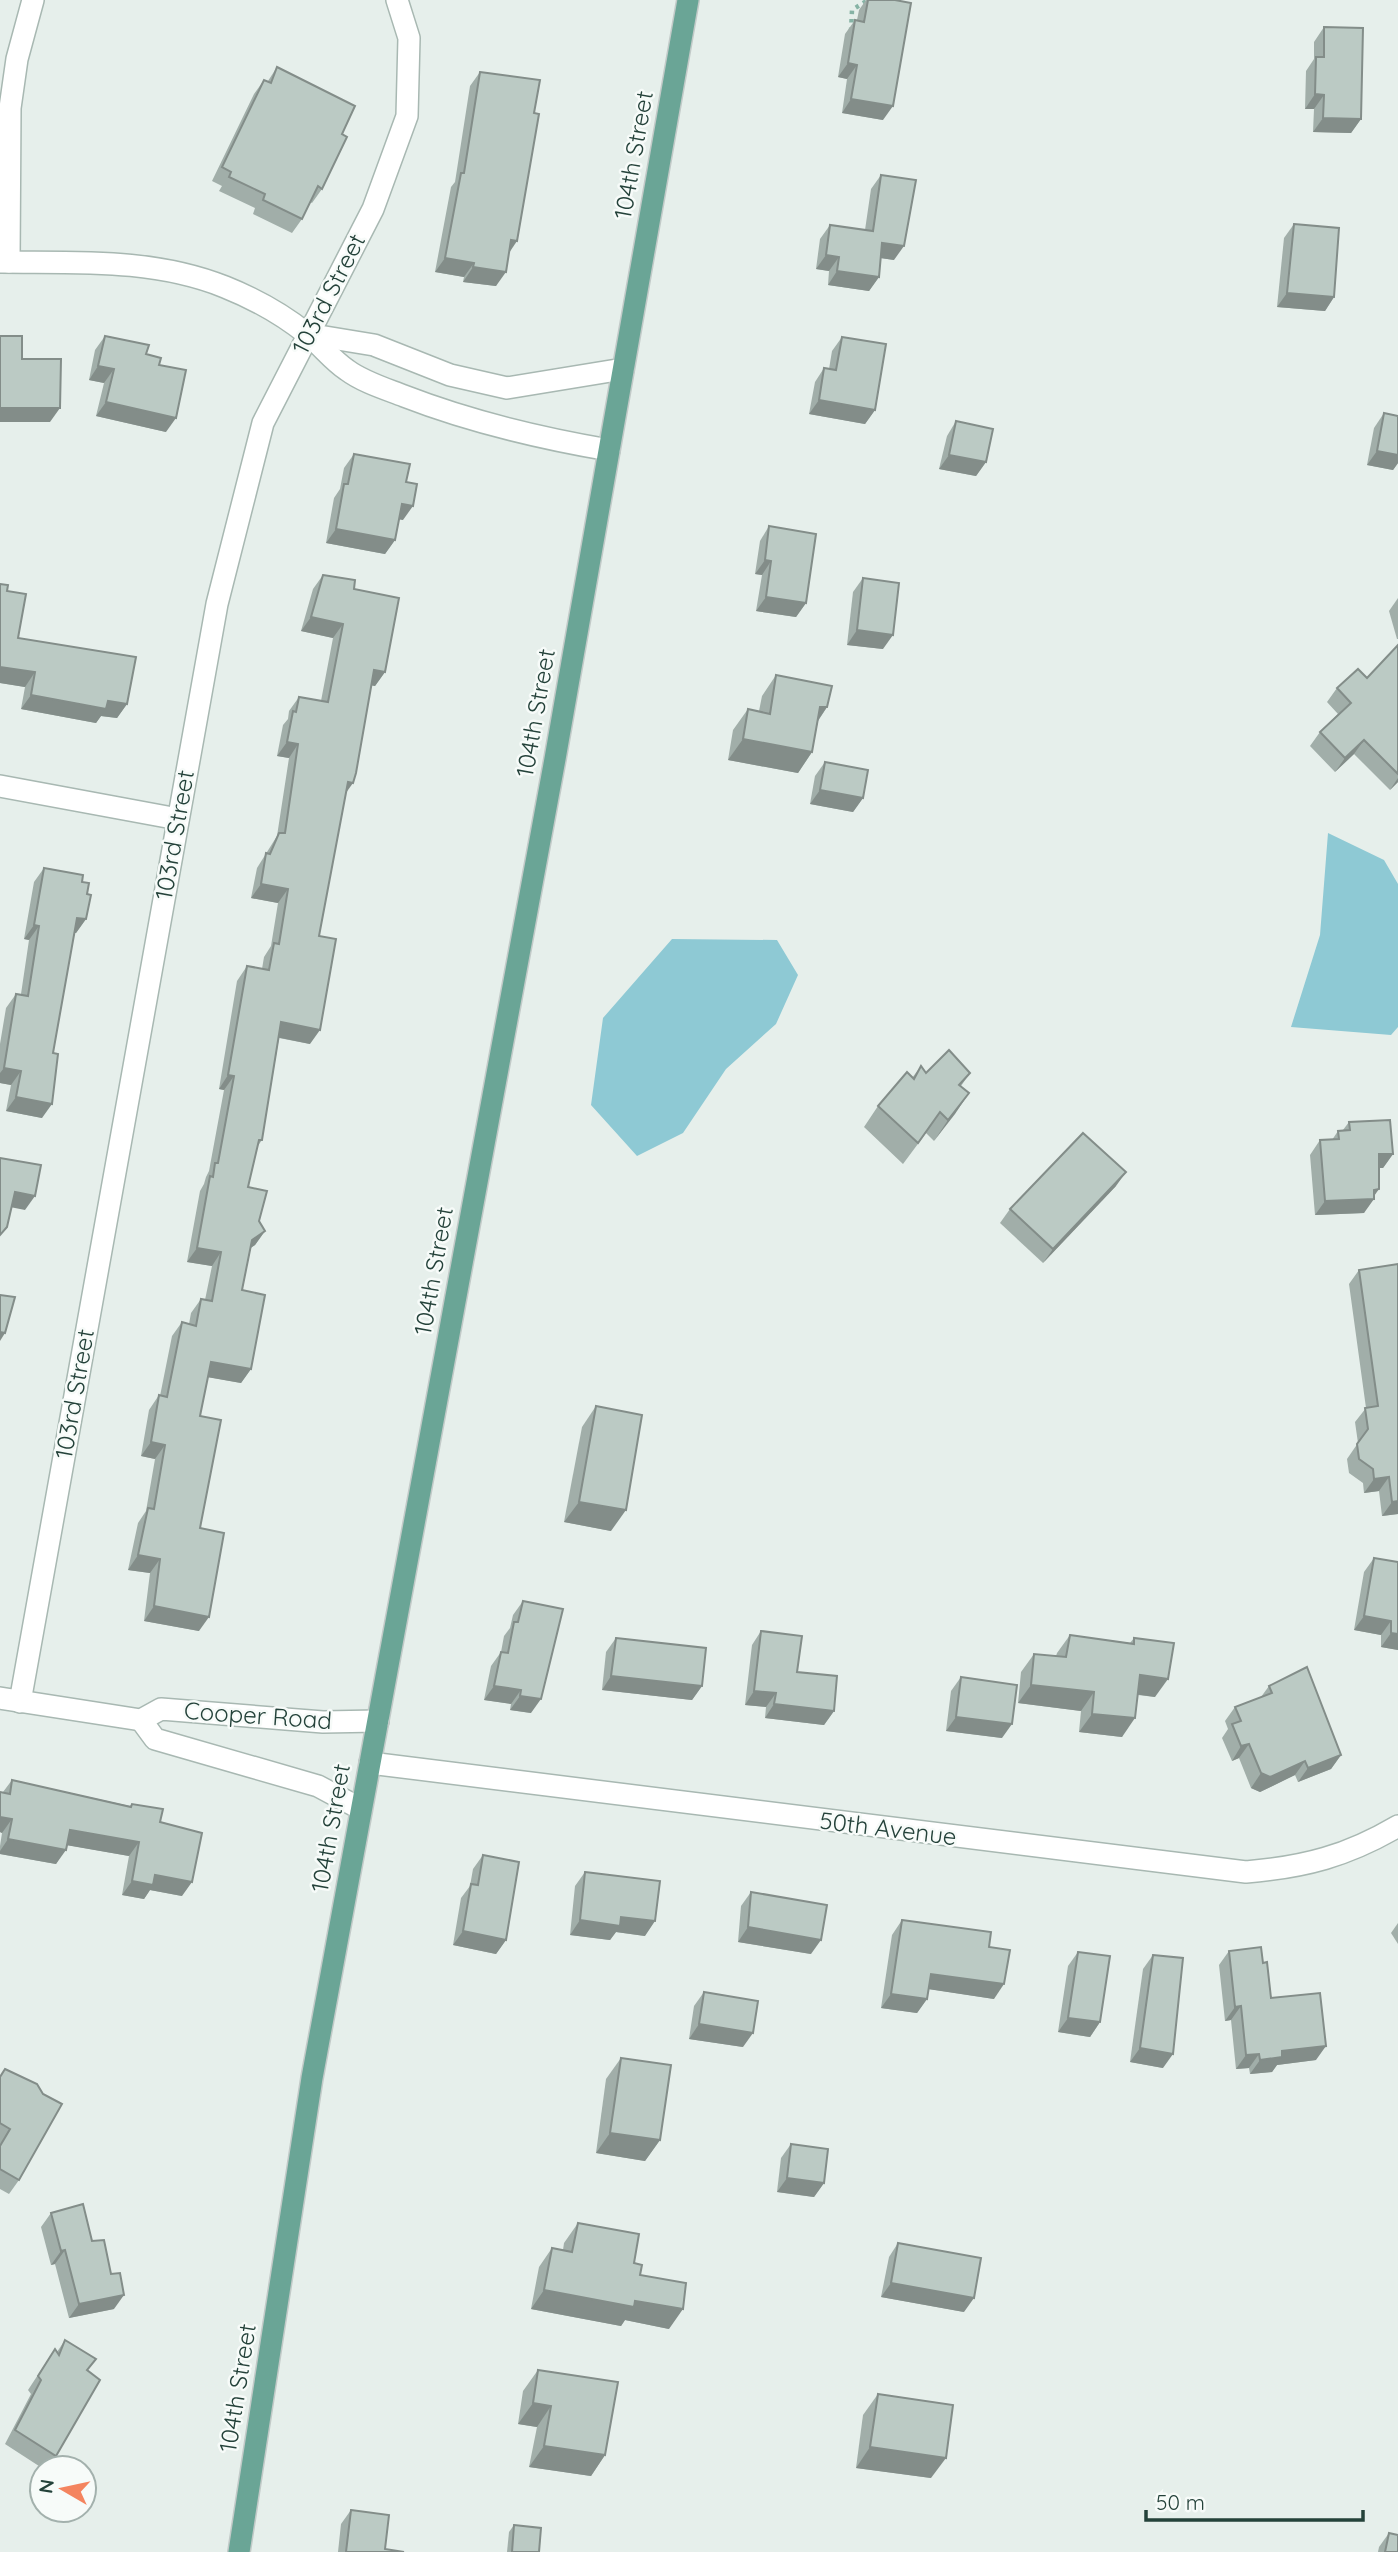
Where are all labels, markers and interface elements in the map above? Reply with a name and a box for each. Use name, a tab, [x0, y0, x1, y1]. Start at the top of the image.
street label: 104th Street	[607, 88, 659, 221]
street label: 103rd Street	[285, 228, 371, 359]
street label: 104th Street	[509, 646, 561, 779]
street label: 103rd Street	[148, 768, 200, 902]
street label: 104th Street	[407, 1204, 459, 1337]
street label: 103rd Street	[48, 1327, 100, 1461]
street label: Cooper Road	[183, 1695, 333, 1735]
street label: 104th Street	[304, 1761, 356, 1894]
street label: 50th Avenue	[818, 1805, 958, 1851]
street label: 104th Street	[212, 2321, 262, 2454]
north arrow	[28, 2454, 98, 2524]
text: N	[33, 2478, 59, 2495]
scale bar	[1146, 2478, 1363, 2522]
text: 50 m	[1156, 2489, 1205, 2515]

